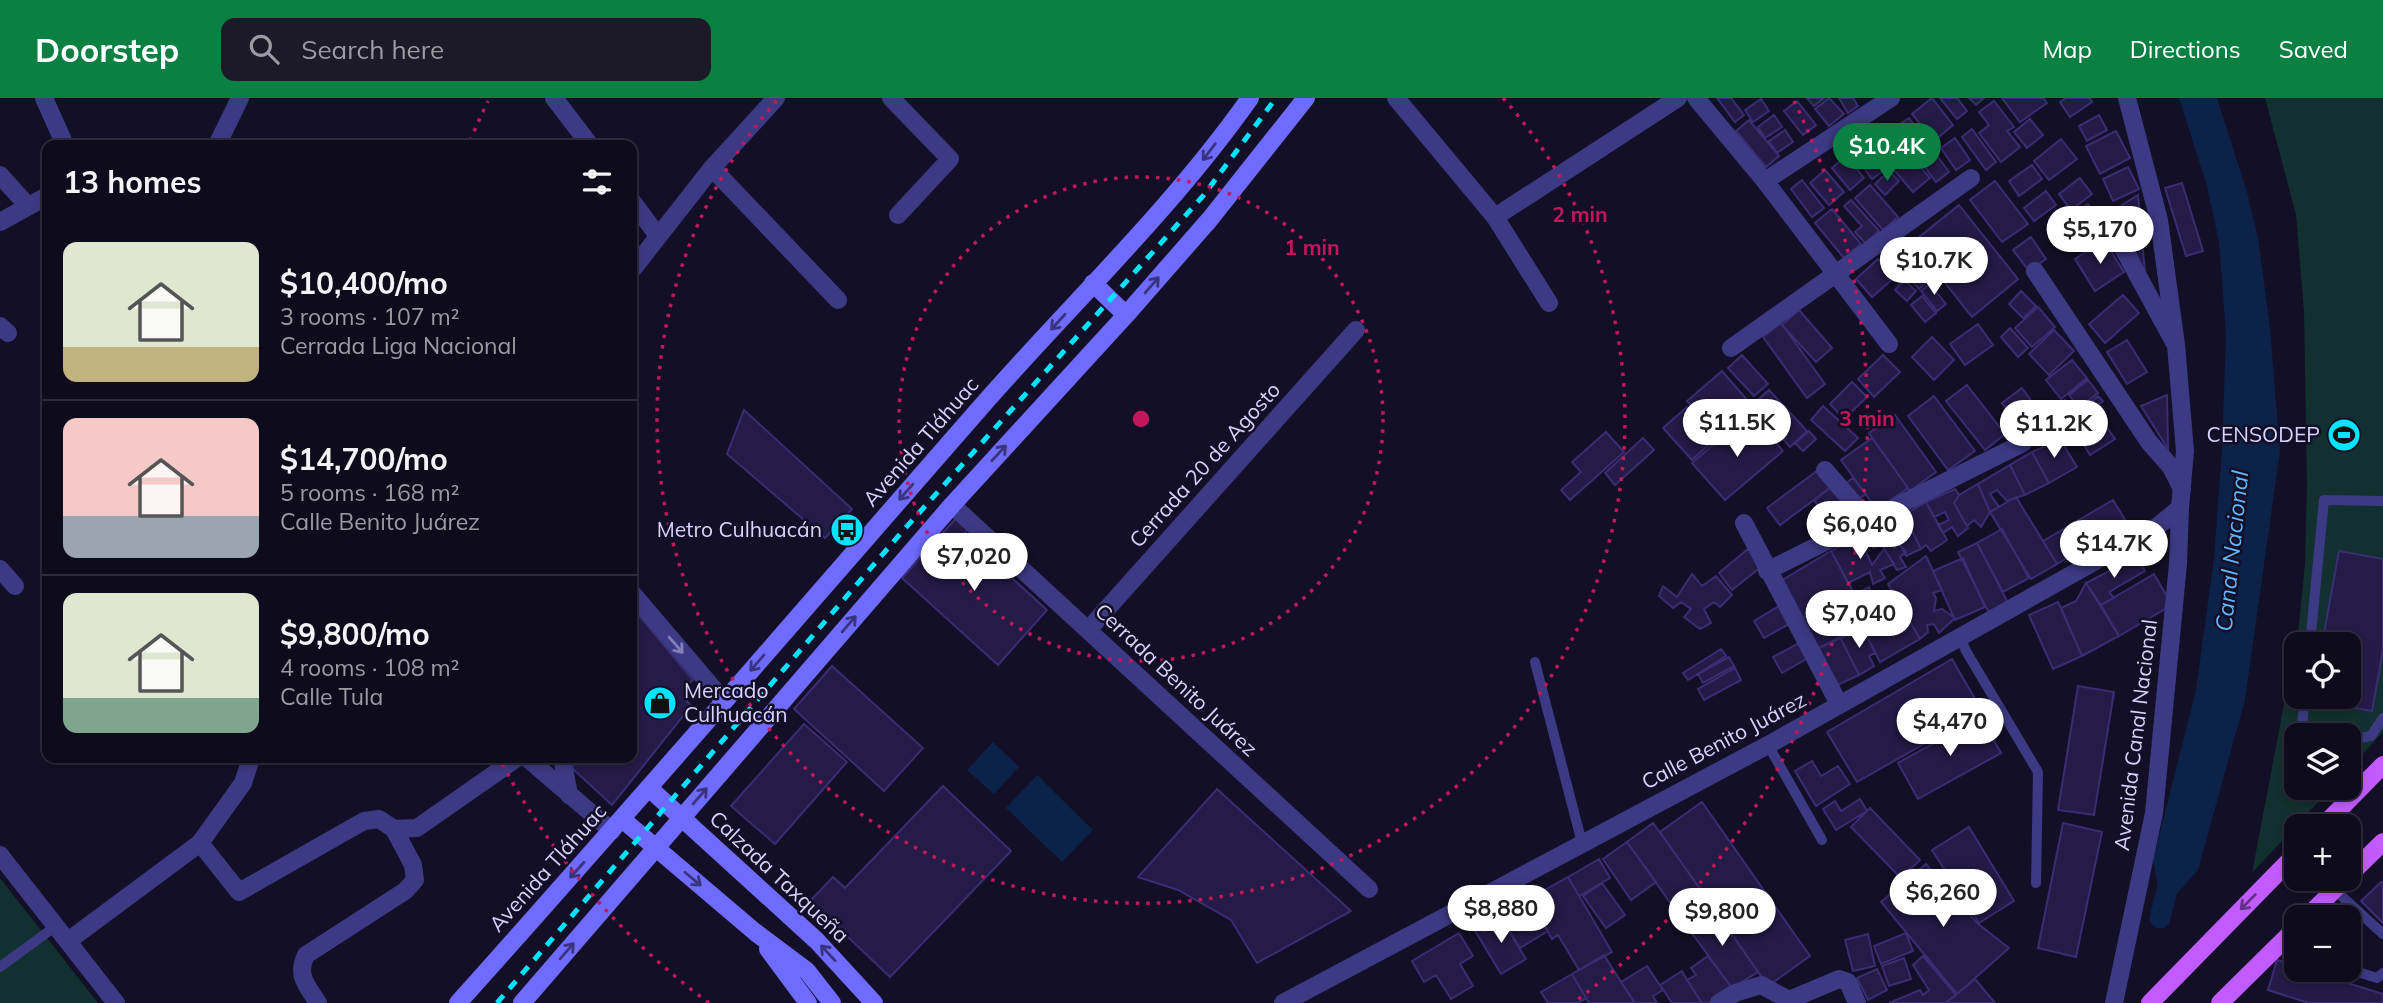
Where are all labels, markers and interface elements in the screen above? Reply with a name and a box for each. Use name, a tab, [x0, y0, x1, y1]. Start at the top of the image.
search box	[221, 18, 711, 81]
text: Doorstep	[35, 29, 179, 70]
icon: search	[245, 30, 283, 68]
text: Search here	[301, 33, 444, 66]
text: Map	[2042, 34, 2092, 64]
text: Directions	[2130, 34, 2241, 64]
text: Saved	[2279, 34, 2348, 64]
pin: $10.4K	[1830, 123, 1944, 183]
text: $10.4K	[1849, 131, 1925, 160]
one-way arrow	[1201, 143, 1216, 161]
text: 13 homes	[63, 163, 202, 201]
icon: filters	[578, 163, 616, 201]
text: 2 min	[1552, 201, 1608, 227]
pin: $5,170	[2043, 206, 2157, 266]
text: $5,170	[2063, 214, 2137, 243]
text: 1 min	[1284, 234, 1340, 260]
pin: $10.7K	[1877, 238, 1991, 297]
text: $10.7K	[1896, 245, 1972, 274]
text: $10,400/mo	[280, 264, 448, 302]
icon: home	[119, 270, 203, 354]
one-way arrow	[1144, 276, 1160, 294]
text: 3 rooms · 107 m²	[280, 302, 460, 331]
one-way arrow	[1049, 313, 1066, 330]
text: Cerrada Liga Nacional	[280, 331, 517, 360]
street label: Avenida Tláhuac	[857, 371, 984, 511]
street label: Cerrada 20 de Agosto	[1123, 376, 1285, 552]
pin: $11.5K	[1680, 400, 1794, 459]
pin: $11.2K	[1997, 400, 2111, 460]
text: 3 min	[1839, 405, 1895, 431]
centre of rings	[1129, 407, 1153, 431]
text: $11.5K	[1699, 407, 1775, 436]
text: $11.2K	[2016, 408, 2092, 437]
sports icon: CENSODEP	[2325, 416, 2363, 454]
place label: CENSODEP	[2207, 421, 2320, 447]
text: $14,700/mo	[280, 440, 448, 478]
one-way arrow	[991, 444, 1007, 462]
icon: home	[119, 446, 203, 530]
water label: Canal Nacional	[2209, 469, 2254, 633]
text: 5 rooms · 168 m²	[280, 478, 460, 507]
one-way arrow	[898, 483, 914, 501]
pin: $6,040	[1803, 502, 1917, 561]
text: Calle Benito Juárez	[280, 507, 480, 536]
text: $6,040	[1823, 509, 1897, 538]
bus stop icon: Metro Culhuacán	[828, 511, 866, 549]
place label: Metro Culhuacán	[657, 516, 822, 542]
pin: $14.7K	[2057, 520, 2171, 580]
text: $14.7K	[2076, 528, 2152, 557]
pin: $7,020	[917, 533, 1031, 593]
text: $7,020	[937, 541, 1011, 570]
pin: $7,040	[1802, 590, 1916, 650]
street label: Cerrada Benito Juárez	[1090, 597, 1263, 761]
text: $7,040	[1822, 598, 1896, 627]
text: $9,800/mo	[280, 615, 430, 653]
one-way arrow	[841, 615, 857, 633]
street label: Avenida Canal Nacional	[2108, 618, 2162, 852]
icon: home	[119, 621, 203, 705]
map controls	[2284, 632, 2361, 982]
button: locate	[2284, 632, 2361, 709]
one-way arrow	[668, 635, 684, 653]
text: 4 rooms · 108 m²	[280, 653, 460, 682]
one-way arrow	[749, 654, 765, 672]
place label: Mercado Culhuacán	[684, 677, 788, 727]
text: Calle Tula	[280, 682, 383, 711]
shop icon: Mercado Culhuacán	[641, 684, 679, 722]
street label: Calle Benito Juárez	[1637, 686, 1810, 794]
pin: $4,470	[1893, 698, 2007, 758]
text: $4,470	[1913, 706, 1987, 735]
button: layers	[2284, 723, 2361, 800]
one-way arrow	[692, 788, 708, 806]
street label: Avenida Tláhuac	[483, 798, 611, 937]
street label: Calzada Taxqueña	[704, 805, 855, 948]
button: +	[2284, 814, 2361, 891]
one-way arrow	[569, 861, 585, 879]
pin: $6,260	[1886, 870, 2000, 929]
one-way arrow	[683, 871, 701, 887]
text: $6,260	[1906, 877, 1980, 906]
pin: $8,880	[1444, 886, 1558, 945]
pin: $9,800	[1665, 888, 1779, 948]
text: $8,880	[1464, 893, 1538, 922]
one-way arrow	[2240, 894, 2257, 911]
text: $9,800	[1685, 896, 1759, 925]
button: −	[2284, 905, 2361, 982]
one-way arrow	[559, 943, 575, 961]
one-way arrow	[820, 944, 836, 962]

